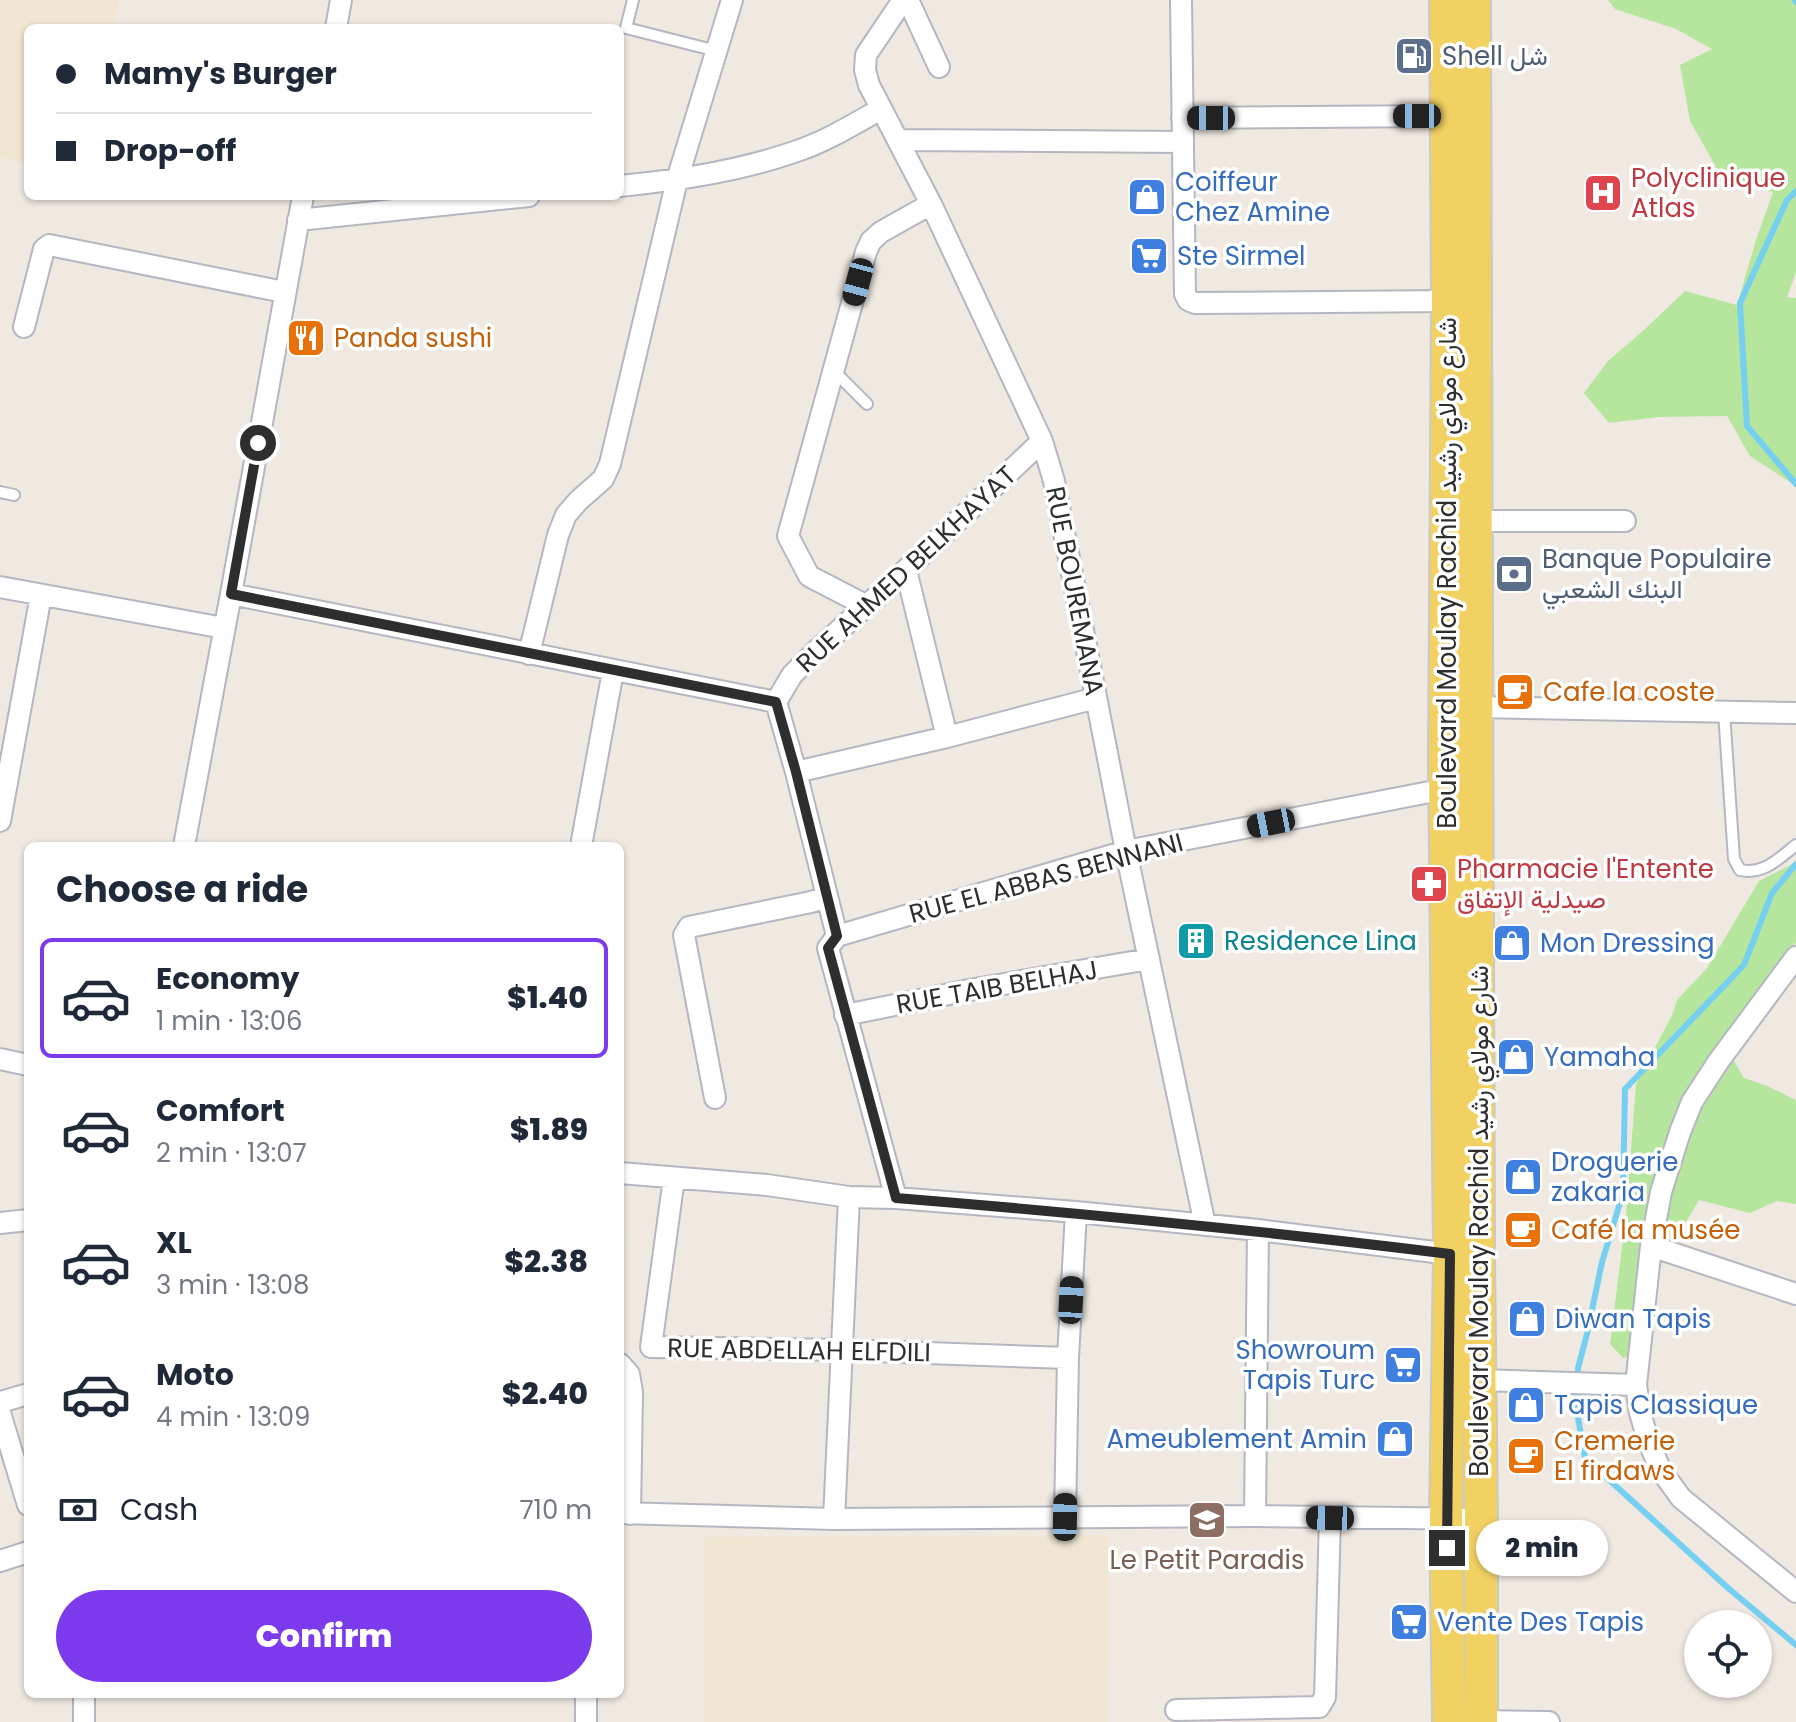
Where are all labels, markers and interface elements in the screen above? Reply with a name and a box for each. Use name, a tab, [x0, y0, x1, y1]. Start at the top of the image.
fuel station icon: Shell شل	[1393, 35, 1435, 77]
place label: Shell شل	[1442, 38, 1548, 74]
text: Mamy's Burger	[104, 52, 337, 95]
car	[1393, 104, 1441, 128]
car	[1187, 106, 1235, 130]
text: Drop-off	[104, 129, 236, 172]
place label: Polyclinique Atlas	[1631, 160, 1786, 226]
place label: Coiffeur Chez Amine	[1175, 164, 1330, 230]
hospital icon: Polyclinique Atlas	[1582, 172, 1624, 214]
shop icon: Coiffeur Chez Amine	[1126, 176, 1168, 218]
supermarket icon: Ste Sirmel	[1128, 235, 1170, 277]
place label: Ste Sirmel	[1177, 238, 1305, 274]
car	[840, 256, 876, 308]
restaurant icon: Panda sushi	[285, 317, 327, 359]
street label: Boulevard Moulay Rachid شارع مولاي رشيد	[1429, 317, 1468, 829]
place label: Panda sushi	[334, 320, 492, 356]
route start	[240, 425, 276, 461]
street label: RUE AHMED BELKHAYAT	[788, 457, 1024, 681]
street label: RUE BOUREMANA	[1037, 483, 1113, 699]
place label: Banque Populaire البنك الشعبي	[1542, 541, 1772, 610]
bank icon: Banque Populaire البنك الشعبي	[1493, 553, 1535, 595]
cafe icon: Cafe la coste	[1494, 671, 1536, 713]
place label: Cafe la coste	[1543, 674, 1715, 710]
car	[1245, 807, 1297, 839]
street label: RUE EL ABBAS BENNANI	[905, 824, 1187, 932]
place label: Pharmacie l'Entente صيدلية الإتفاق	[1457, 851, 1714, 917]
pharmacy icon: Pharmacie l'Entente صيدلية الإتفاق	[1408, 863, 1450, 905]
text: Choose a ride	[56, 864, 308, 915]
building icon: Residence Lina	[1175, 920, 1217, 962]
shop icon: Mon Dressing	[1491, 922, 1533, 964]
place label: Residence Lina	[1224, 923, 1417, 959]
place label: Mon Dressing	[1540, 925, 1715, 961]
street label: RUE TAIB BELHAJ	[893, 952, 1101, 1022]
text: Economy	[156, 957, 300, 1000]
icon: car	[60, 962, 132, 1034]
street label: Boulevard Moulay Rachid شارع مولاي رشيد	[1461, 965, 1500, 1477]
text: $1.40	[507, 976, 588, 1019]
text: 1 min · 13:06	[156, 1003, 302, 1039]
shop icon: Yamaha	[1495, 1036, 1537, 1078]
place label: Yamaha	[1544, 1039, 1655, 1075]
text: Comfort	[156, 1089, 285, 1132]
icon: car	[60, 1094, 132, 1166]
text: $1.89	[510, 1108, 588, 1151]
text: 2 min · 13:07	[156, 1135, 307, 1171]
place label: Droguerie zakaria	[1551, 1144, 1678, 1210]
shop icon: Droguerie zakaria	[1502, 1156, 1544, 1198]
cafe icon: Café la musée	[1502, 1209, 1544, 1251]
place label: Café la musée	[1551, 1212, 1740, 1248]
text: XL	[156, 1221, 192, 1264]
icon: car	[60, 1226, 132, 1298]
text: $2.38	[504, 1240, 588, 1283]
text: 3 min · 13:08	[156, 1267, 309, 1303]
car	[1058, 1275, 1084, 1325]
shop icon: Diwan Tapis	[1506, 1298, 1548, 1340]
place label: Diwan Tapis	[1555, 1301, 1711, 1337]
street label: RUE ABDELLAH ELFDILI	[667, 1330, 931, 1370]
place label: Showroum Tapis Turc	[1235, 1332, 1375, 1398]
supermarket icon: Showroum Tapis Turc	[1382, 1344, 1424, 1386]
text: Moto	[156, 1353, 234, 1396]
icon: car	[60, 1358, 132, 1430]
text: $2.40	[502, 1372, 588, 1415]
shop icon: Tapis Classique	[1505, 1384, 1547, 1426]
place label: Tapis Classique	[1554, 1387, 1758, 1423]
text: 4 min · 13:09	[156, 1399, 310, 1435]
shop icon: Ameublement Amin	[1374, 1418, 1416, 1460]
place label: Ameublement Amin	[1107, 1421, 1367, 1457]
place label: Cremerie El firdaws	[1554, 1423, 1675, 1489]
cafe icon: Cremerie El firdaws	[1505, 1435, 1547, 1477]
icon: cash	[56, 1488, 100, 1532]
text: Cash	[120, 1488, 198, 1531]
text: 710 m	[519, 1492, 592, 1528]
car	[1053, 1493, 1077, 1541]
school or university icon: Le Petit Paradis	[1186, 1499, 1228, 1541]
car	[1306, 1506, 1354, 1530]
callout: 2 min	[1475, 1520, 1607, 1576]
route end	[1429, 1530, 1465, 1566]
text: 2 min	[1505, 1530, 1579, 1566]
place label: Le Petit Paradis	[1109, 1542, 1305, 1578]
button: Confirm	[56, 1590, 592, 1682]
supermarket icon: Vente Des Tapis	[1388, 1601, 1430, 1643]
place label: Vente Des Tapis	[1437, 1604, 1644, 1640]
map controls	[1684, 1610, 1772, 1698]
button: locate	[1684, 1610, 1772, 1698]

